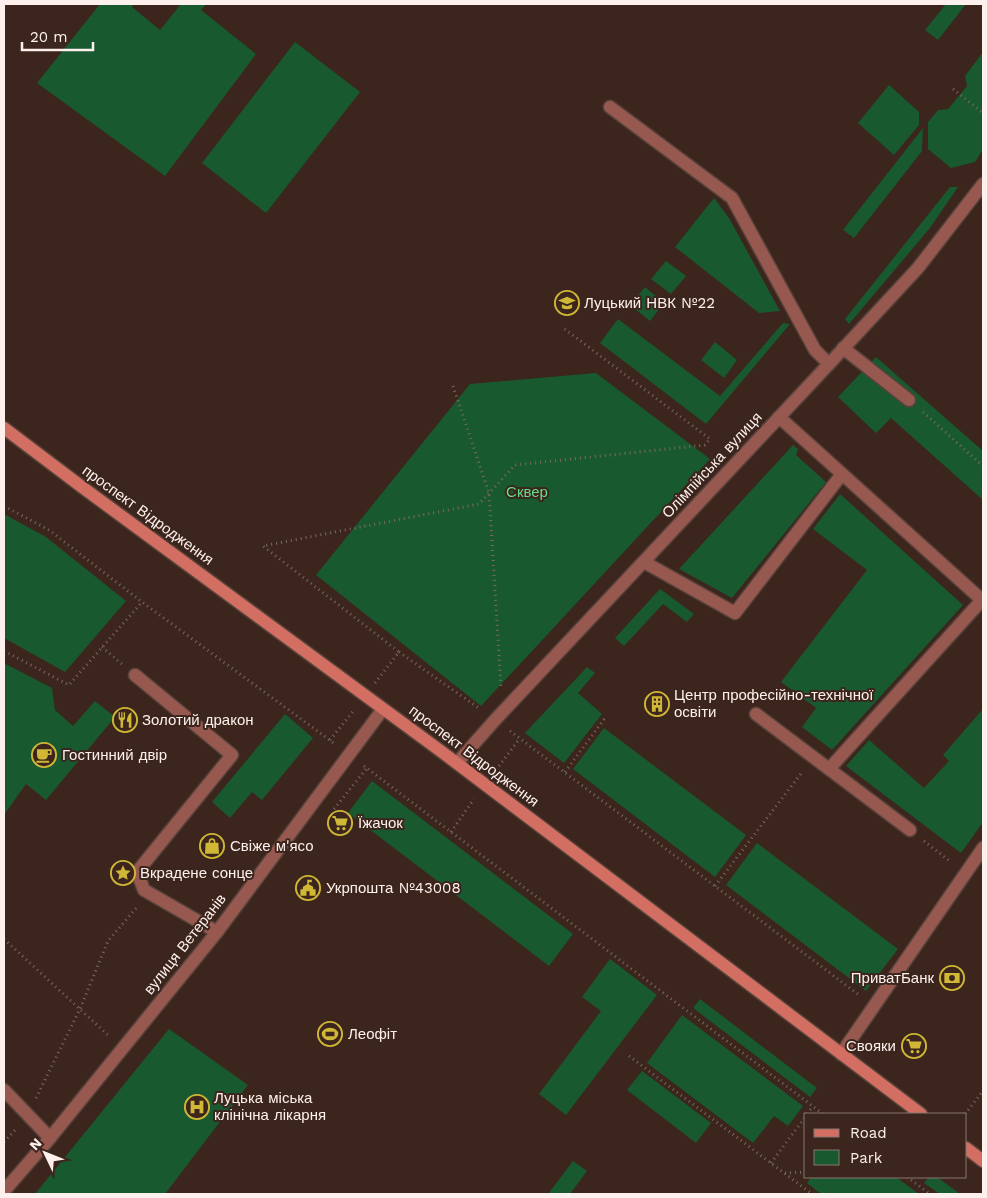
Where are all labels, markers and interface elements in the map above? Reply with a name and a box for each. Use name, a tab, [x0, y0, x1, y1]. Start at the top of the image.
scale bar	[22, 20, 94, 52]
text: 20 m	[30, 28, 68, 46]
school or university icon: Луцький НВК №22	[554, 290, 580, 316]
place label: Луцький НВК №22	[584, 294, 715, 312]
street label: Олімпійська вулиця	[658, 408, 766, 522]
street label: проспект Відродження	[79, 461, 217, 569]
park label: Сквер	[506, 483, 548, 501]
place label: Центр професійно-технічної освіти	[674, 686, 874, 721]
building icon: Центр професійно-технічної освіти	[644, 691, 670, 717]
street label: проспект Відродження	[406, 701, 542, 811]
restaurant icon: Золотий дракон	[112, 707, 138, 733]
place label: Золотий дракон	[142, 711, 254, 729]
cafe icon: Гостинний двір	[31, 742, 57, 768]
place label: Гостинний двір	[62, 746, 167, 764]
supermarket icon: Їжачок	[327, 810, 353, 836]
place label: Їжачок	[358, 814, 403, 832]
shop icon: Свіже м'ясо	[199, 833, 225, 859]
place label: Свіже м'ясо	[230, 837, 314, 855]
place icon: Вкрадене сонце	[110, 860, 136, 886]
place label: Вкрадене сонце	[140, 864, 253, 882]
public building icon: Укрпошта №43008	[295, 875, 321, 901]
place label: Укрпошта №43008	[326, 879, 461, 897]
street label: вулиця Ветеранів	[140, 890, 230, 998]
bank icon: ПриватБанк	[939, 965, 965, 991]
place label: ПриватБанк	[851, 969, 934, 987]
sports icon: Леофіт	[317, 1021, 343, 1047]
place label: Леофіт	[348, 1025, 397, 1043]
supermarket icon: Свояки	[901, 1033, 927, 1059]
place label: Свояки	[846, 1037, 896, 1055]
place label: Луцька міська клінічна лікарня	[214, 1089, 326, 1124]
hospital icon: Луцька міська клінічна лікарня	[184, 1094, 210, 1120]
legend	[804, 1113, 967, 1178]
text: Road	[850, 1124, 887, 1142]
north arrow	[20, 1128, 70, 1178]
text: N	[26, 1135, 45, 1153]
text: Park	[850, 1149, 883, 1167]

